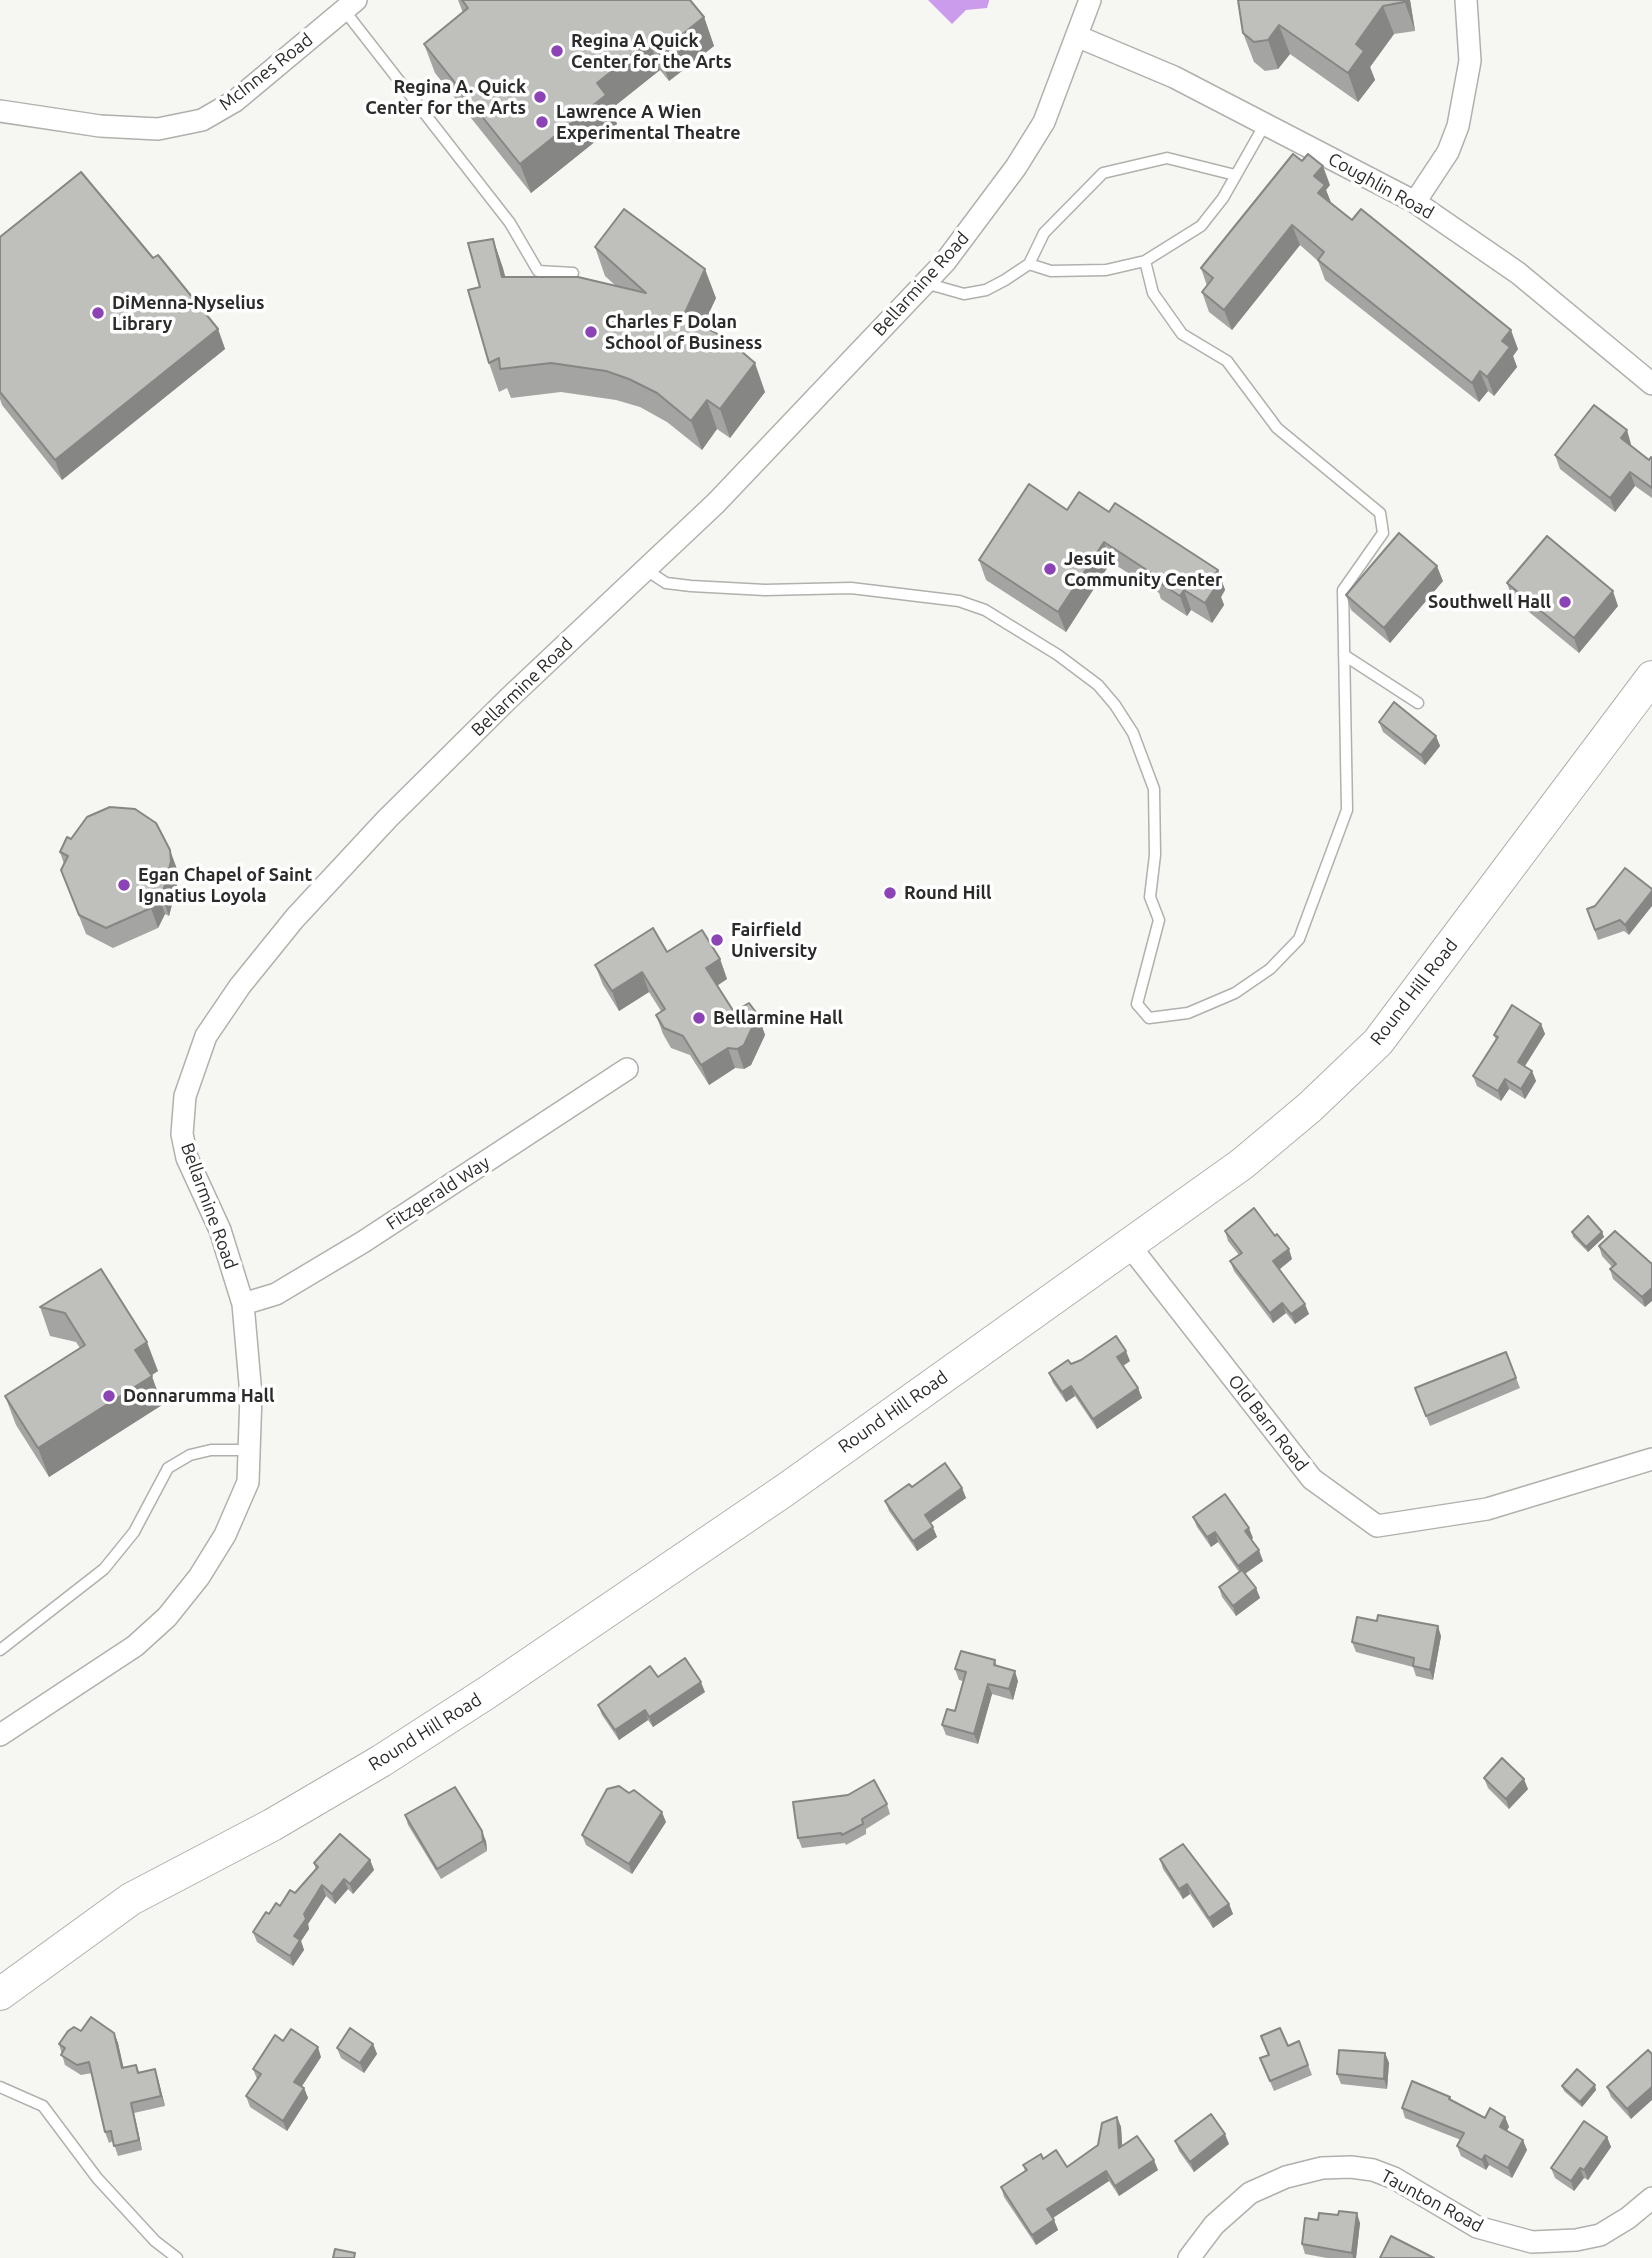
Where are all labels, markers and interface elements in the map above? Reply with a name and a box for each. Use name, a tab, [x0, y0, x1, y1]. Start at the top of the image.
street label: McInnes Road	[215, 29, 317, 115]
place label: Regina A Quick Center for the Arts	[571, 30, 732, 72]
marker: Regina A Quick Center for the Arts	[549, 43, 565, 59]
place label: Regina A. Quick Center for the Arts	[365, 76, 526, 119]
marker: Regina A. Quick Center for the Arts	[532, 89, 548, 105]
place label: Lawrence A Wien Experimental Theatre	[556, 101, 741, 144]
marker: Lawrence A Wien Experimental Theatre	[534, 114, 550, 130]
street label: Coughlin Road	[1324, 148, 1438, 224]
street label: Bellarmine Road	[869, 227, 973, 341]
place label: DiMenna-Nyselius Library	[112, 292, 265, 334]
marker: DiMenna-Nyselius Library	[90, 305, 106, 321]
place label: Charles F Dolan School of Business	[605, 311, 762, 354]
marker: Charles F Dolan School of Business	[583, 324, 599, 340]
place label: Jesuit Community Center	[1064, 548, 1222, 590]
marker: Jesuit Community Center	[1042, 561, 1058, 577]
place label: Southwell Hall	[1428, 591, 1551, 613]
marker: Southwell Hall	[1557, 594, 1573, 610]
street label: Bellarmine Road	[467, 633, 577, 741]
place label: Egan Chapel of Saint Ignatius Loyola	[138, 864, 312, 906]
marker: Egan Chapel of Saint Ignatius Loyola	[116, 877, 132, 893]
place label: Round Hill	[904, 882, 991, 904]
marker: Round Hill	[882, 885, 898, 901]
place label: Fairfield University	[731, 919, 817, 962]
marker: Fairfield University	[709, 932, 725, 948]
street label: Round Hill Road	[1366, 935, 1462, 1049]
place label: Bellarmine Hall	[713, 1007, 843, 1029]
marker: Bellarmine Hall	[691, 1010, 707, 1026]
street label: Bellarmine Road	[176, 1140, 242, 1272]
street label: Fitzgerald Way	[382, 1152, 494, 1234]
street label: Round Hill Road	[834, 1366, 952, 1458]
street label: Old Barn Road	[1224, 1370, 1312, 1476]
place label: Donnarumma Hall	[123, 1385, 275, 1407]
marker: Donnarumma Hall	[101, 1388, 117, 1404]
street label: Round Hill Road	[365, 1689, 485, 1775]
street label: Taunton Road	[1377, 2165, 1487, 2237]

